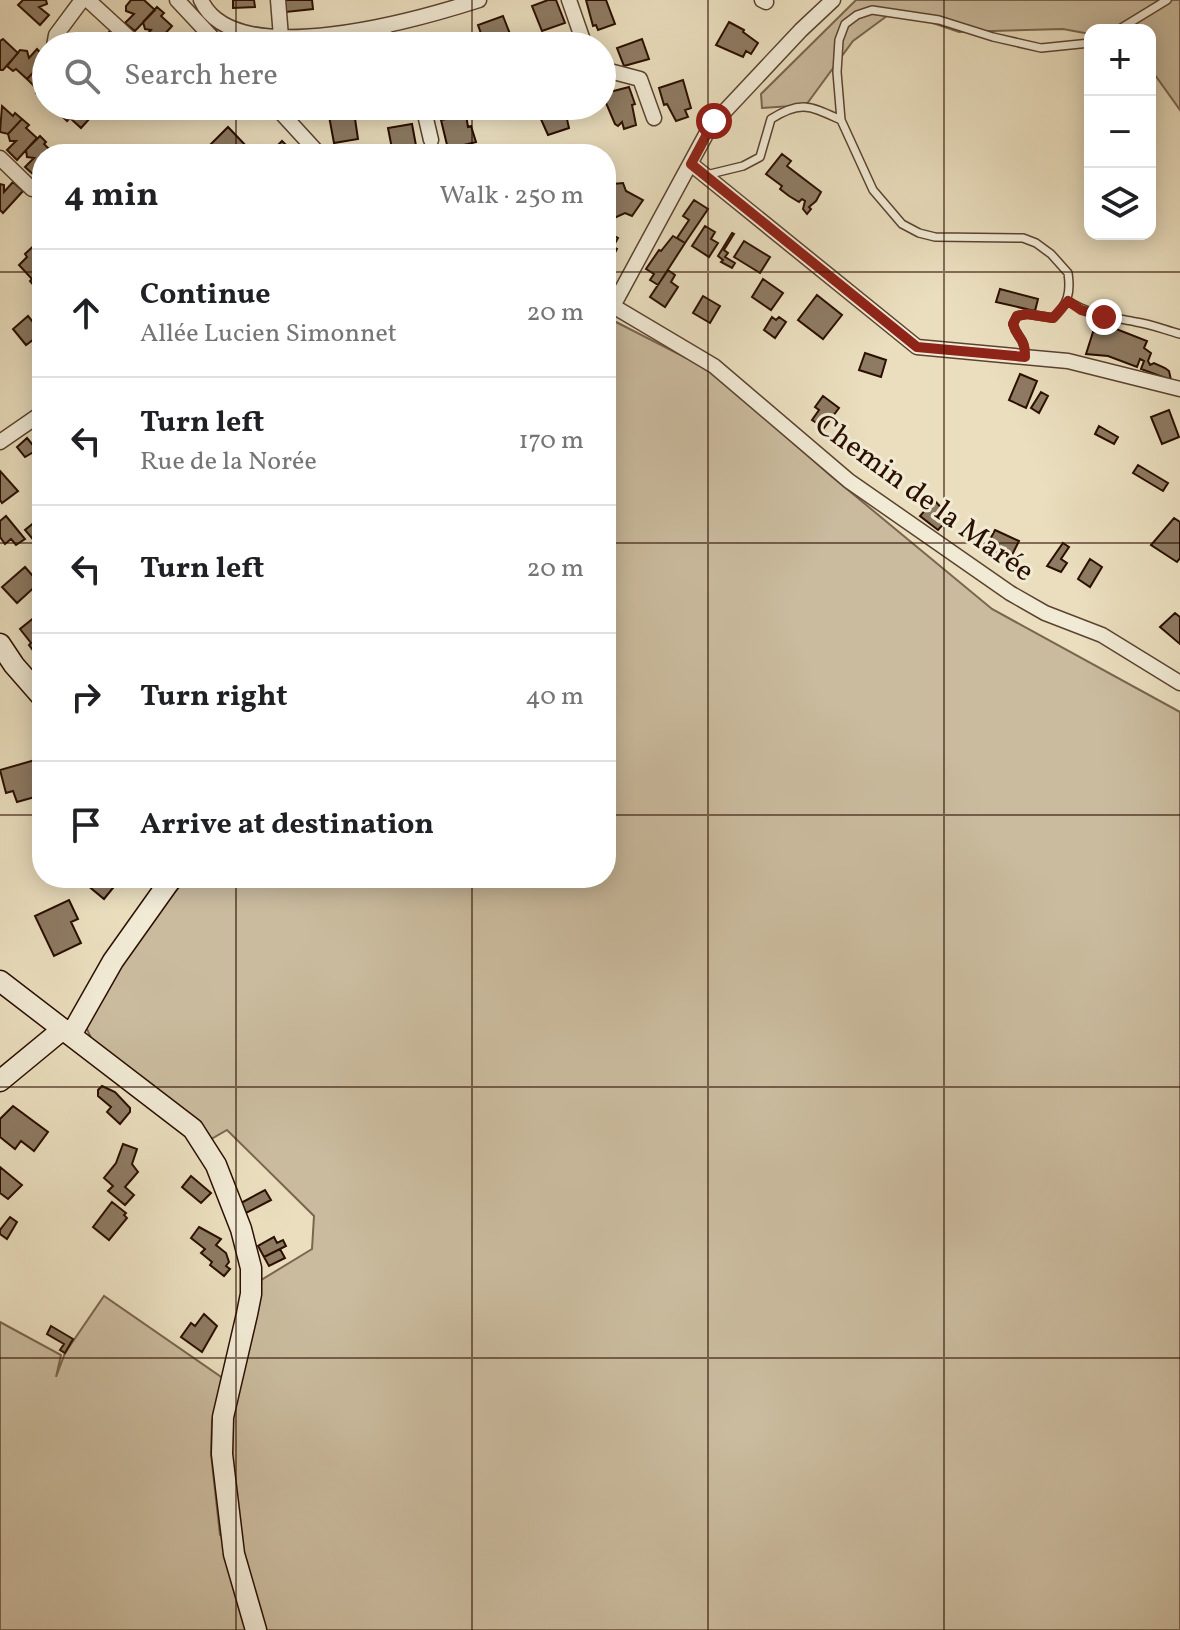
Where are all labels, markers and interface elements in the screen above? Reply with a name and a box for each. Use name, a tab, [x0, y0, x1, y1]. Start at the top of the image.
map controls	[1084, 24, 1156, 240]
button: +	[1084, 24, 1156, 96]
search box	[32, 32, 616, 120]
icon: search	[60, 54, 104, 98]
text: Search here	[124, 55, 278, 97]
button: −	[1084, 96, 1156, 168]
route start	[696, 103, 732, 139]
button: layers	[1084, 168, 1156, 240]
text: 4 min	[64, 173, 159, 220]
text: Walk · 250 m	[440, 178, 584, 214]
text: Continue	[140, 274, 271, 316]
icon: ahead	[64, 291, 108, 335]
text: 20 m	[526, 295, 584, 331]
route end	[1086, 299, 1122, 335]
text: Allée Lucien Simonnet	[140, 316, 397, 352]
text: Turn left	[140, 402, 264, 444]
street label: Chemin de la Marée	[805, 405, 1042, 593]
icon: left	[64, 419, 108, 463]
text: 170 m	[519, 423, 584, 459]
text: Rue de la Norée	[140, 444, 317, 480]
icon: left	[64, 547, 108, 591]
text: Turn left	[140, 548, 264, 590]
text: 20 m	[526, 551, 584, 587]
icon: right	[64, 675, 108, 719]
text: Turn right	[140, 676, 288, 718]
text: 40 m	[525, 679, 584, 715]
icon: arrive	[64, 803, 108, 847]
text: Arrive at destination	[140, 804, 434, 846]

